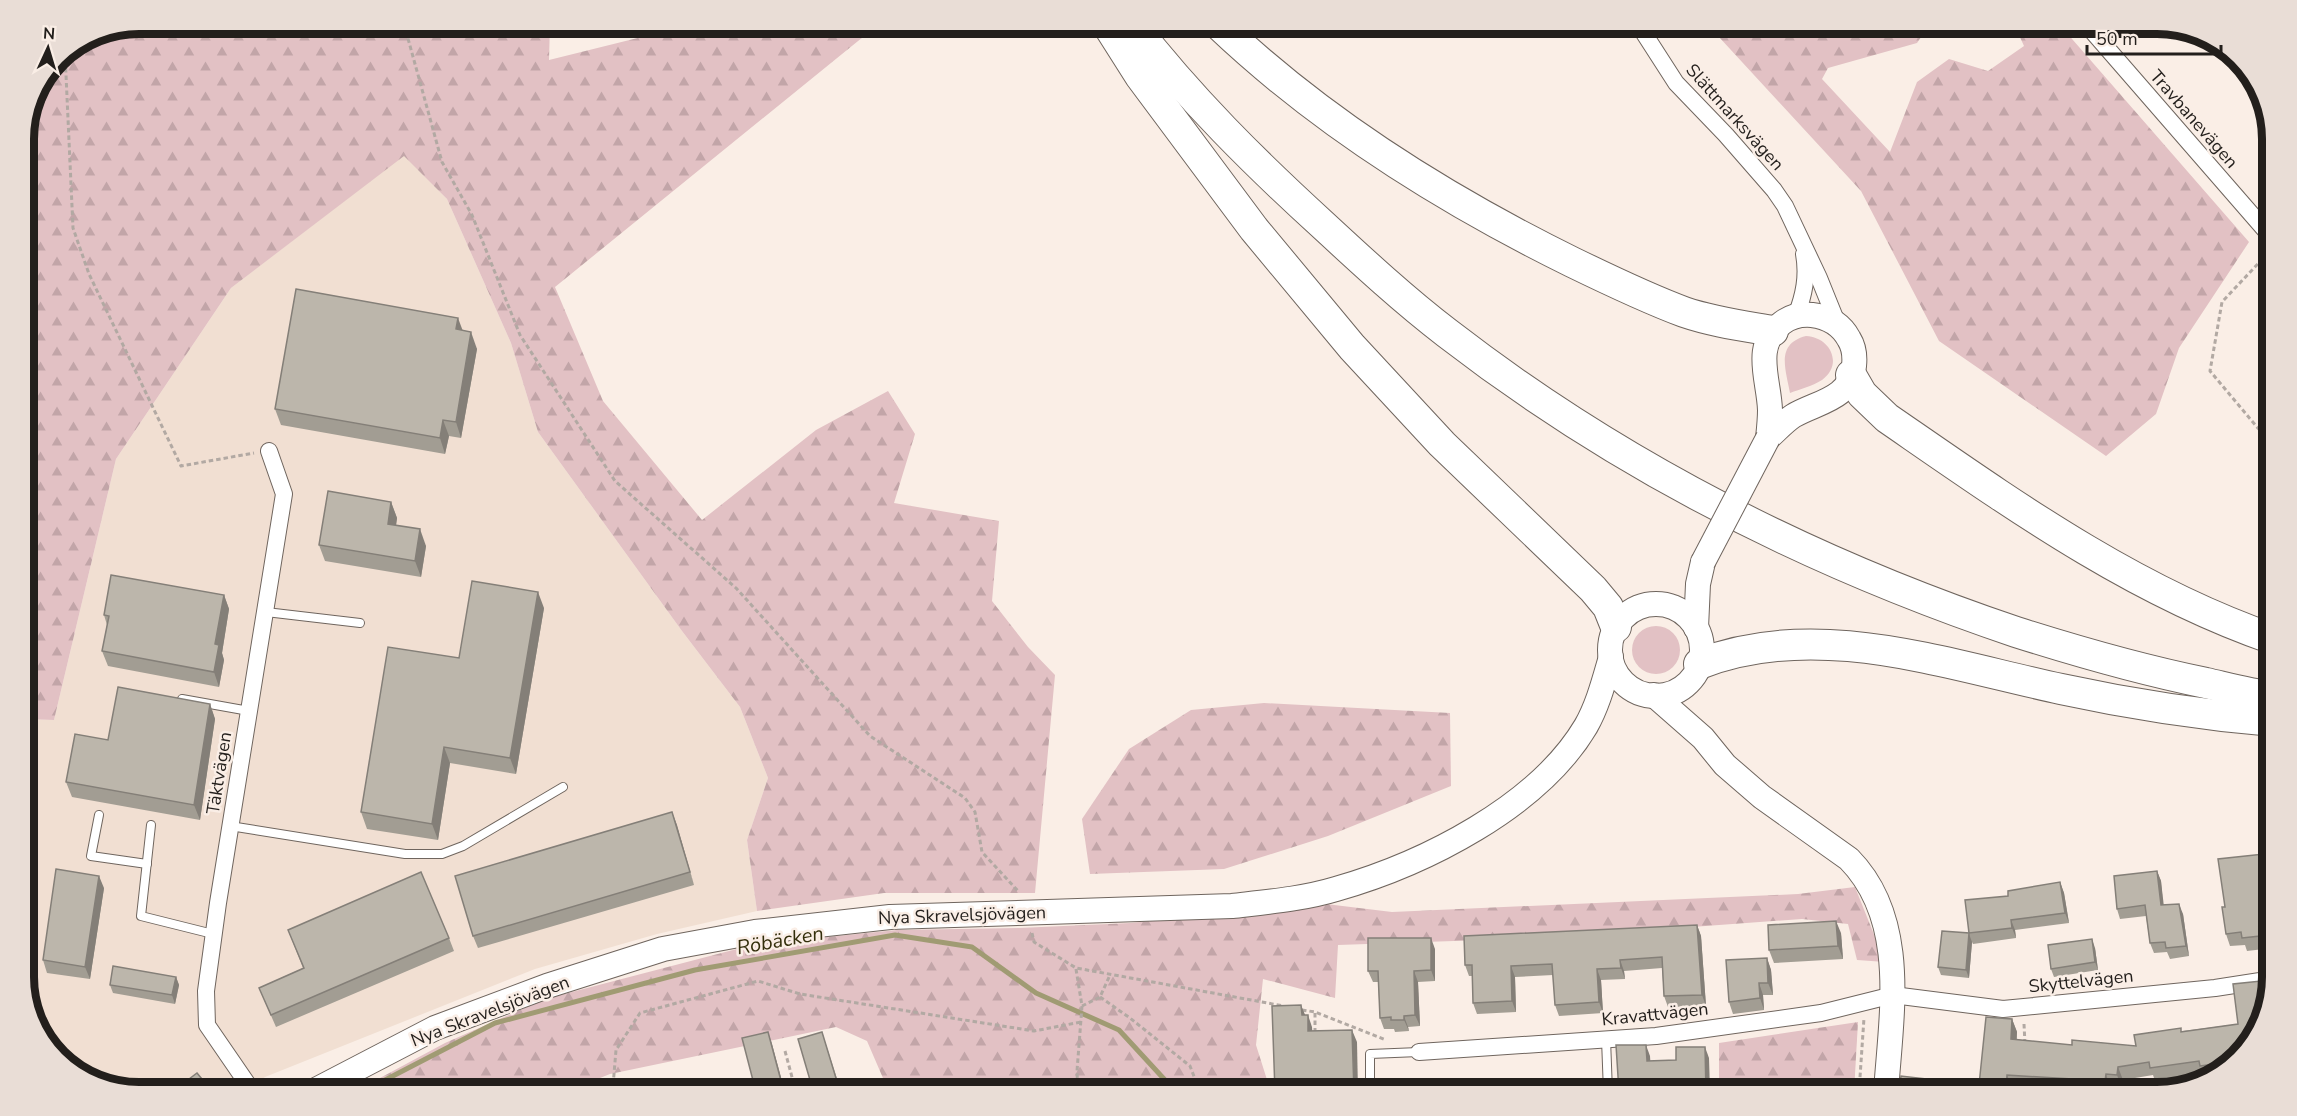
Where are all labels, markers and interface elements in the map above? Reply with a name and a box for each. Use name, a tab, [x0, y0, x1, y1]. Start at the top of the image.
north arrow	[18, 18, 78, 78]
scale bar	[2087, 18, 2220, 56]
text: N	[42, 23, 56, 45]
text: 50 m	[2096, 27, 2138, 51]
street label: Slättmarksvägen	[1681, 58, 1789, 176]
street label: Travbanevägen	[2145, 65, 2243, 173]
street label: Täktvägen	[201, 730, 237, 816]
street label: Nya Skravelsjövägen	[878, 900, 1046, 930]
water label: Röbäcken	[735, 920, 826, 961]
street label: Skyttelvägen	[2027, 964, 2135, 998]
street label: Nya Skravelsjövägen	[407, 970, 573, 1052]
street label: Kravattvägen	[1600, 996, 1710, 1032]

